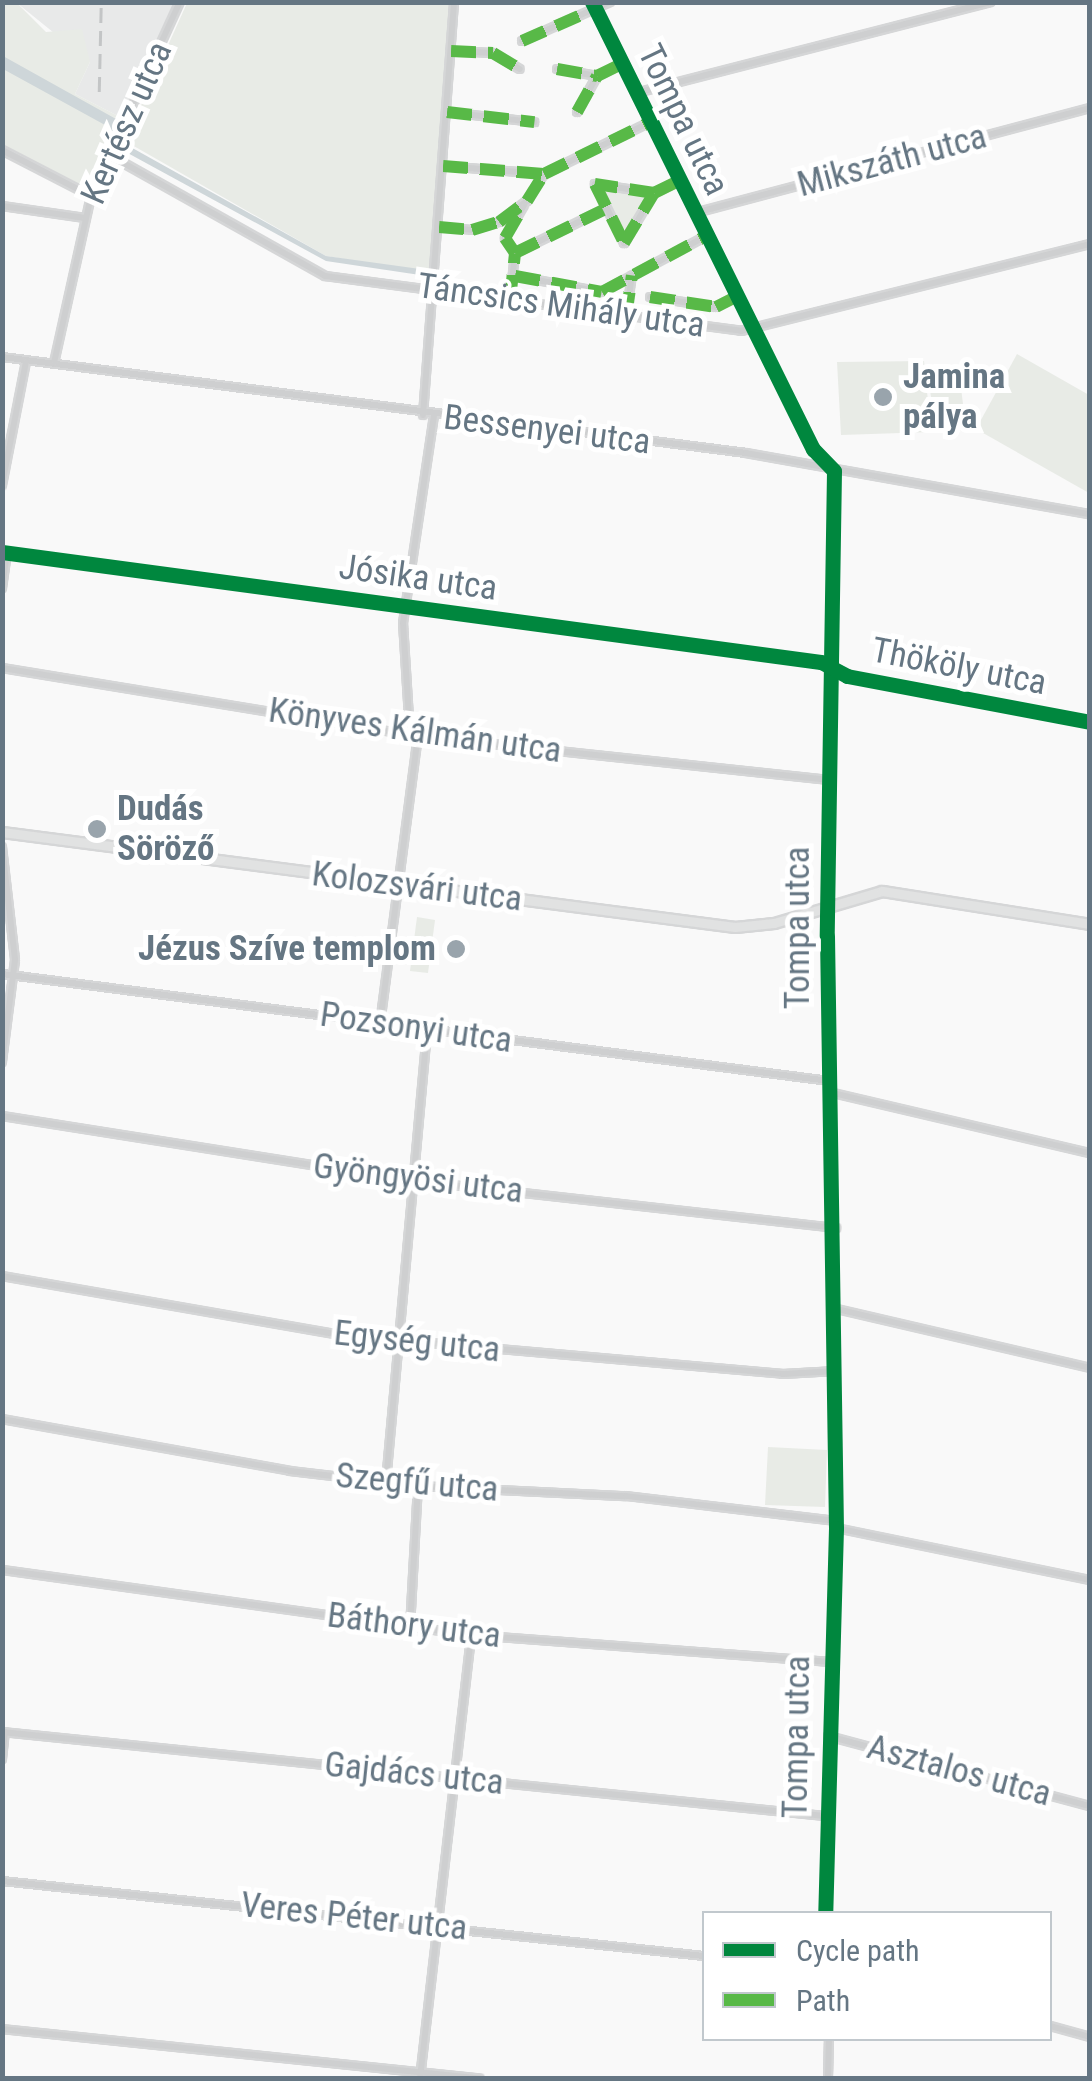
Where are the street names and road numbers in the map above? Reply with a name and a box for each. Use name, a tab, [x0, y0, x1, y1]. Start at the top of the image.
street label: Kertész utca	[73, 35, 181, 211]
street label: Tompa utca	[628, 38, 738, 202]
street label: Mikszáth utca	[793, 116, 991, 206]
street label: Táncsics Mihály utca	[415, 265, 707, 347]
street label: Bessenyei utca	[441, 396, 653, 464]
street label: Jósika utca	[336, 546, 500, 610]
street label: Thököly utca	[868, 630, 1050, 704]
street label: Könyves Kálmán utca	[266, 690, 564, 772]
street label: Tompa utca	[777, 847, 819, 1009]
street label: Kolozsvári utca	[310, 853, 524, 921]
street label: Pozsonyi utca	[317, 994, 515, 1062]
street label: Gyöngyösi utca	[311, 1145, 525, 1213]
street label: Egység utca	[332, 1312, 502, 1372]
street label: Szegfű utca	[334, 1455, 500, 1511]
street label: Báthory utca	[325, 1595, 503, 1657]
street label: Tompa utca	[775, 1655, 819, 1819]
street label: Asztalos utca	[863, 1726, 1055, 1816]
street label: Gajdács utca	[322, 1744, 506, 1804]
street label: Veres Péter utca	[239, 1884, 469, 1950]

